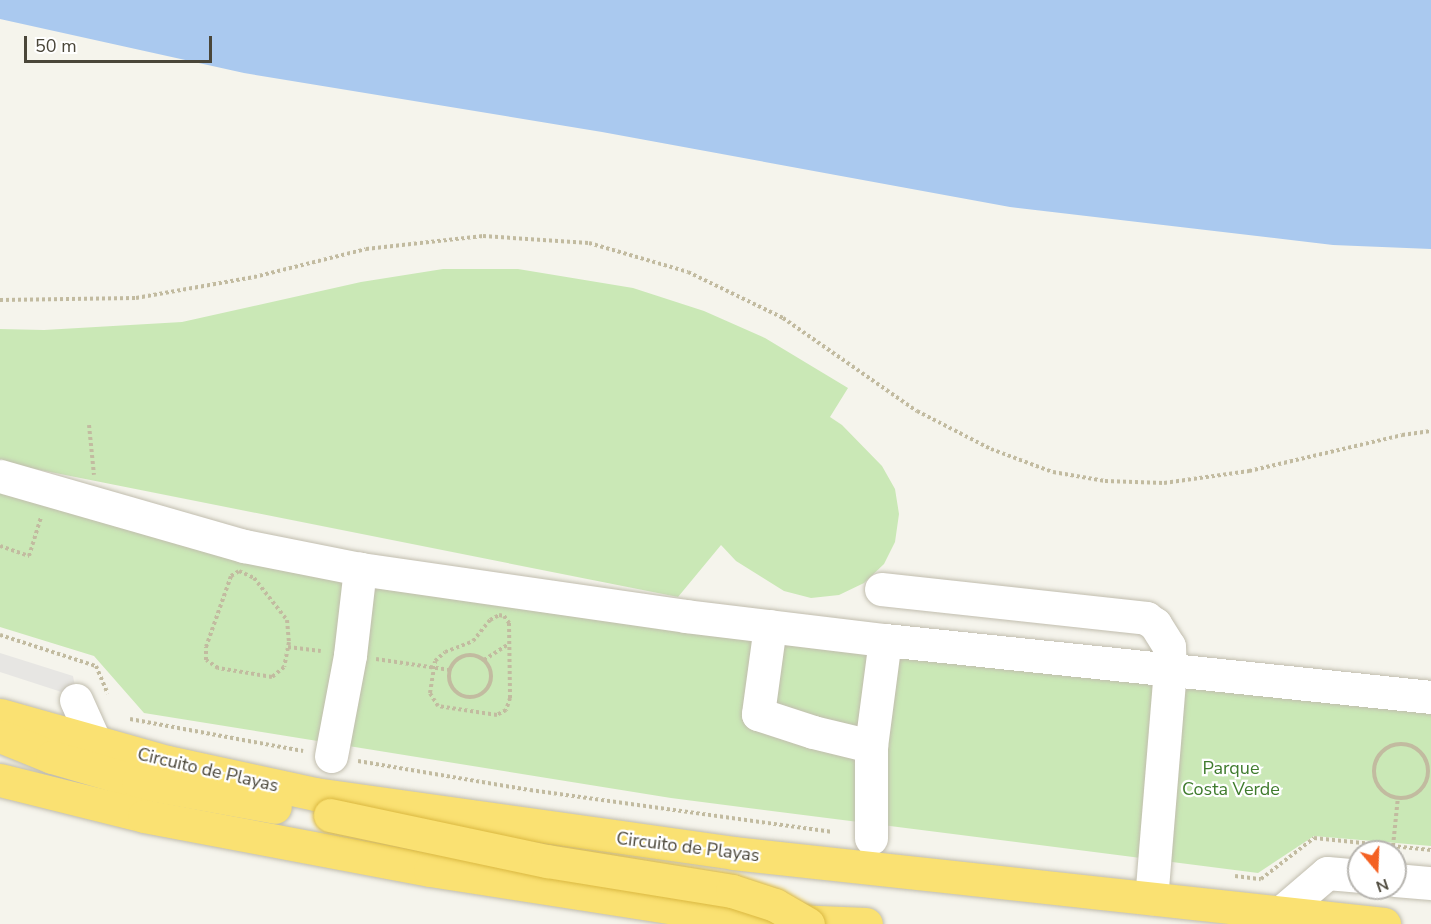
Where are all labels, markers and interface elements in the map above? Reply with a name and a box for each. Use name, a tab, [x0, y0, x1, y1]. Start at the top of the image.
scale bar	[27, 24, 214, 62]
text: 50 m	[35, 34, 77, 58]
street label: Circuito de Playas	[135, 743, 281, 797]
park label: Parque Costa Verde	[1182, 758, 1280, 800]
street label: Circuito de Playas	[615, 827, 761, 867]
north arrow	[1347, 840, 1407, 900]
text: N	[1373, 873, 1391, 897]

